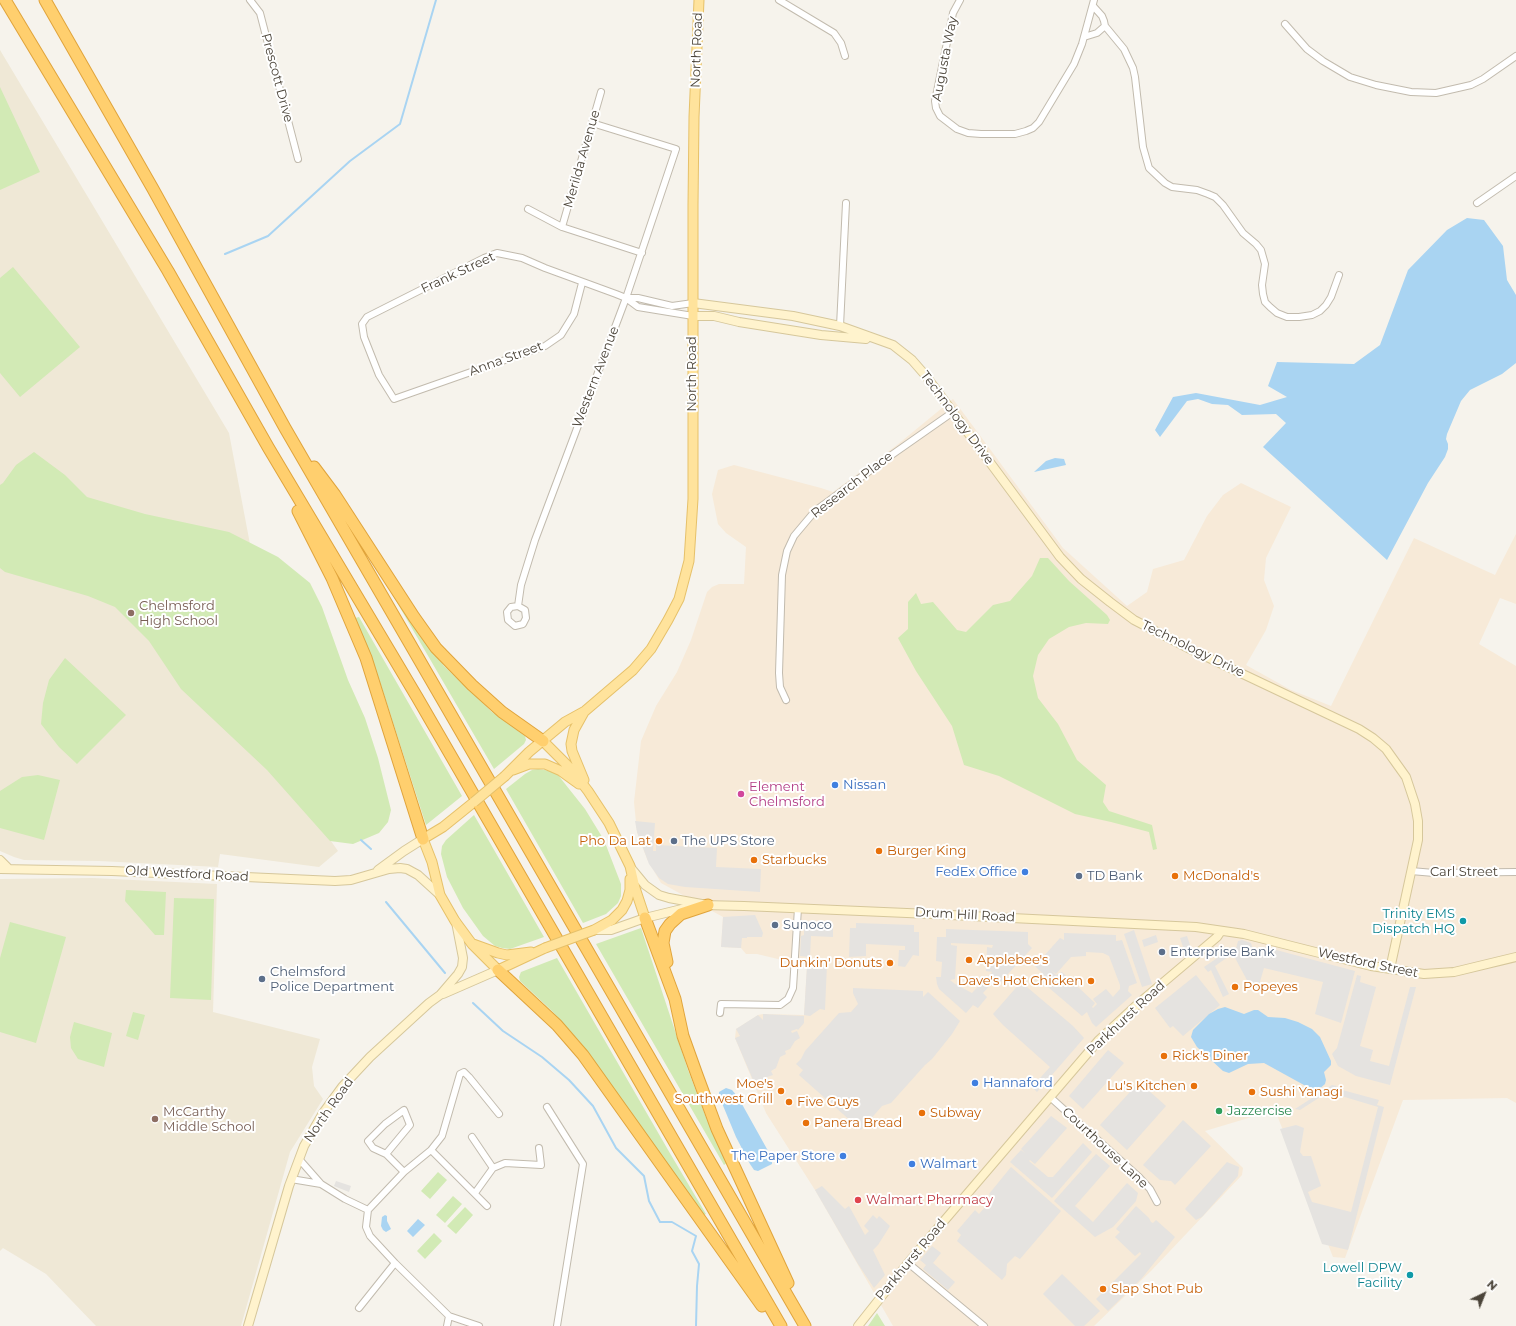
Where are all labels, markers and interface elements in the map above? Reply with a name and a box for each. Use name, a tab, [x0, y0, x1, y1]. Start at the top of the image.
street label: North Road	[688, 12, 706, 88]
street label: Augusta Way	[929, 15, 961, 103]
street label: Prescott Drive	[258, 32, 296, 124]
street label: Merilda Avenue	[561, 108, 603, 210]
street label: Frank Street	[419, 249, 497, 297]
street label: Western Avenue	[570, 324, 622, 430]
street label: North Road	[684, 336, 700, 412]
street label: Anna Street	[467, 338, 545, 380]
street label: Technology Drive	[917, 368, 997, 468]
street label: Research Place	[808, 448, 896, 522]
place label: Chelmsford High School	[139, 598, 218, 629]
marker: Chelmsford High School	[126, 608, 136, 618]
street label: Technology Drive	[1139, 617, 1247, 681]
place label: Nissan	[843, 777, 886, 793]
place label: Element Chelmsford	[749, 779, 825, 810]
marker: Nissan	[830, 780, 840, 790]
marker: Element Chelmsford	[736, 789, 746, 799]
place label: Pho Da Lat	[579, 833, 651, 849]
place label: The UPS Store	[682, 833, 775, 849]
marker: Pho Da Lat	[654, 836, 664, 846]
marker: The UPS Store	[669, 836, 679, 846]
place label: Burger King	[887, 843, 966, 859]
marker: Burger King	[874, 846, 884, 856]
place label: Starbucks	[762, 852, 826, 868]
marker: Starbucks	[749, 855, 759, 865]
street label: Old Westford Road	[125, 863, 249, 885]
place label: FedEx Office	[935, 864, 1017, 880]
street label: Carl Street	[1430, 864, 1498, 880]
marker: FedEx Office	[1020, 867, 1030, 877]
place label: TD Bank	[1087, 868, 1143, 884]
place label: McDonald's	[1183, 868, 1259, 884]
marker: TD Bank	[1074, 871, 1084, 881]
marker: McDonald's	[1170, 871, 1180, 881]
street label: Drum Hill Road	[914, 905, 1016, 925]
place label: Trinity EMS Dispatch HQ	[1372, 906, 1455, 937]
marker: Trinity EMS Dispatch HQ	[1458, 916, 1468, 926]
place label: Sunoco	[783, 917, 832, 933]
marker: Sunoco	[770, 920, 780, 930]
place label: Enterprise Bank	[1170, 944, 1275, 960]
street label: Westford Street	[1316, 945, 1420, 981]
marker: Enterprise Bank	[1157, 947, 1167, 957]
place label: Applebee's	[977, 952, 1048, 968]
place label: Dunkin' Donuts	[780, 955, 882, 971]
marker: Applebee's	[964, 955, 974, 965]
marker: Dunkin' Donuts	[885, 958, 895, 968]
place label: Chelmsford Police Department	[270, 964, 394, 995]
place label: Dave's Hot Chicken	[958, 973, 1083, 989]
marker: Chelmsford Police Department	[257, 974, 267, 984]
marker: Dave's Hot Chicken	[1086, 976, 1096, 986]
street label: Parkhurst Road	[1084, 978, 1168, 1058]
place label: Popeyes	[1243, 979, 1298, 995]
marker: Popeyes	[1230, 982, 1240, 992]
place label: Rick's Diner	[1172, 1048, 1248, 1064]
marker: Rick's Diner	[1159, 1051, 1169, 1061]
street label: North Road	[301, 1075, 357, 1145]
place label: Hannaford	[983, 1075, 1053, 1091]
place label: Moe's Southwest Grill	[674, 1076, 773, 1107]
marker: Hannaford	[970, 1078, 980, 1088]
place label: Lu's Kitchen	[1107, 1078, 1186, 1094]
marker: Lu's Kitchen	[1189, 1081, 1199, 1091]
place label: Sushi Yanagi	[1260, 1084, 1343, 1100]
marker: Moe's Southwest Grill	[776, 1086, 786, 1096]
marker: Sushi Yanagi	[1247, 1087, 1257, 1097]
place label: Five Guys	[797, 1094, 859, 1110]
marker: Five Guys	[784, 1097, 794, 1107]
place label: Jazzercise	[1227, 1103, 1292, 1119]
place label: McCarthy Middle School	[163, 1104, 255, 1135]
street label: Courthouse Lane	[1059, 1104, 1151, 1192]
place label: Subway	[930, 1105, 981, 1121]
marker: Jazzercise	[1214, 1106, 1224, 1116]
marker: Subway	[917, 1108, 927, 1118]
marker: McCarthy Middle School	[150, 1114, 160, 1124]
place label: Panera Bread	[814, 1115, 902, 1131]
marker: Panera Bread	[801, 1118, 811, 1128]
place label: The Paper Store	[731, 1148, 835, 1164]
marker: The Paper Store	[838, 1151, 848, 1161]
place label: Walmart	[920, 1156, 977, 1172]
marker: Walmart	[907, 1159, 917, 1169]
place label: Walmart Pharmacy	[866, 1192, 993, 1208]
marker: Walmart Pharmacy	[853, 1195, 863, 1205]
street label: Parkhurst Road	[872, 1216, 950, 1304]
place label: Lowell DPW Facility	[1323, 1260, 1402, 1291]
marker: Lowell DPW Facility	[1405, 1270, 1415, 1280]
north arrow	[1464, 1274, 1504, 1314]
text: N	[1484, 1277, 1500, 1293]
place label: Slap Shot Pub	[1111, 1281, 1203, 1297]
marker: Slap Shot Pub	[1098, 1284, 1108, 1294]

